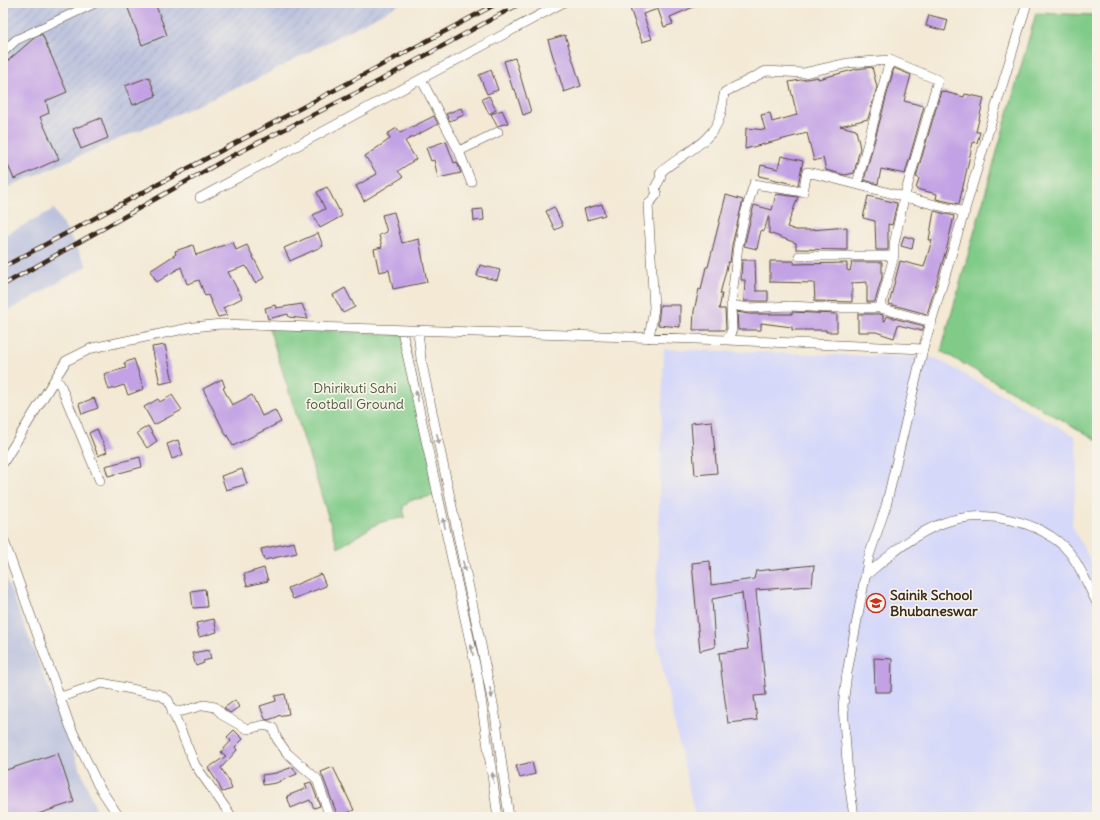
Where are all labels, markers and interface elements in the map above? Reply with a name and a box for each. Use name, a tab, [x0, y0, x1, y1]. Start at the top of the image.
park label: Dhirikuti Sahi football Ground	[306, 379, 404, 413]
one-way arrow	[413, 390, 419, 402]
one-way arrow	[435, 432, 441, 445]
one-way arrow	[441, 517, 447, 529]
one-way arrow	[462, 560, 468, 572]
place label: Sainik School Bhubaneswar	[890, 586, 978, 620]
school or university icon: Sainik School Bhubaneswar	[865, 592, 887, 614]
one-way arrow	[469, 644, 475, 656]
one-way arrow	[488, 687, 494, 699]
one-way arrow	[490, 772, 496, 784]

